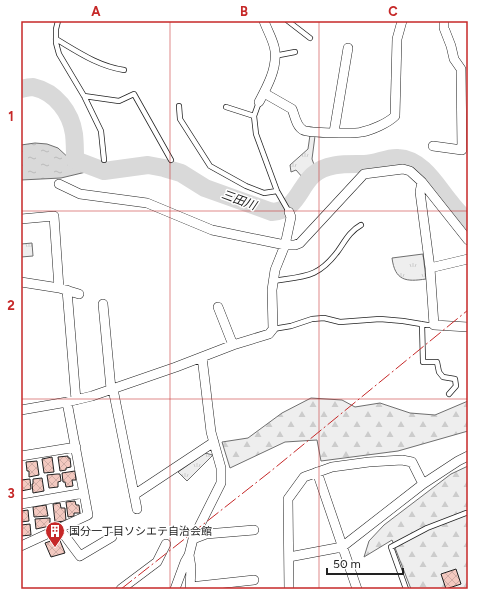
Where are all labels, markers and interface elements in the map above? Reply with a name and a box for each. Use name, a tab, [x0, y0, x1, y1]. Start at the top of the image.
text: A	[91, 4, 101, 19]
text: B	[240, 4, 248, 19]
text: C	[388, 4, 398, 19]
text: 1	[8, 109, 14, 124]
water label: 三田川	[220, 187, 260, 213]
text: 2	[7, 298, 15, 313]
text: 3	[7, 486, 15, 501]
building icon: 国分一丁目ソシエテ自治会館	[44, 520, 66, 548]
place label: 国分一丁目ソシエテ自治会館	[69, 525, 212, 538]
scale bar	[327, 550, 403, 576]
text: 50 m	[333, 557, 361, 571]

